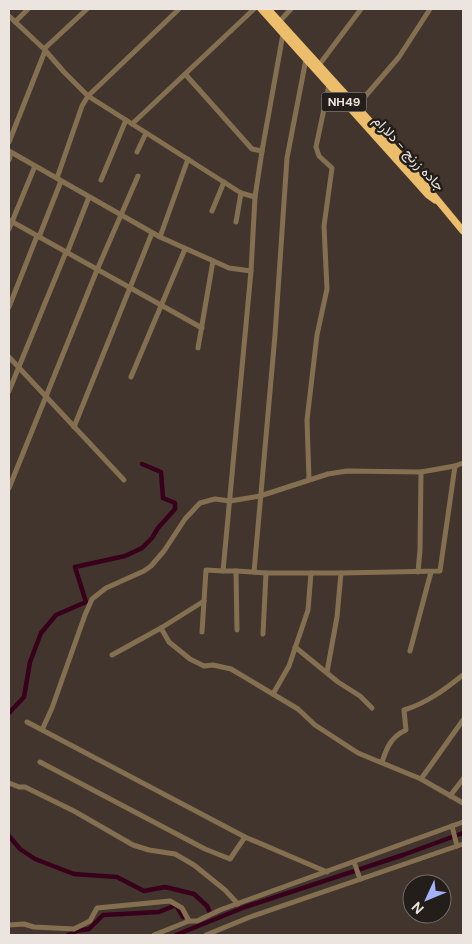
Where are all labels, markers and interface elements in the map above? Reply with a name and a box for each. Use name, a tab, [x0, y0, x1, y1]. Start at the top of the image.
road number: NH49	[322, 92, 366, 111]
street label: جاده زرنج - دلارام	[368, 111, 449, 196]
north arrow	[402, 874, 452, 924]
text: N	[408, 898, 428, 918]

